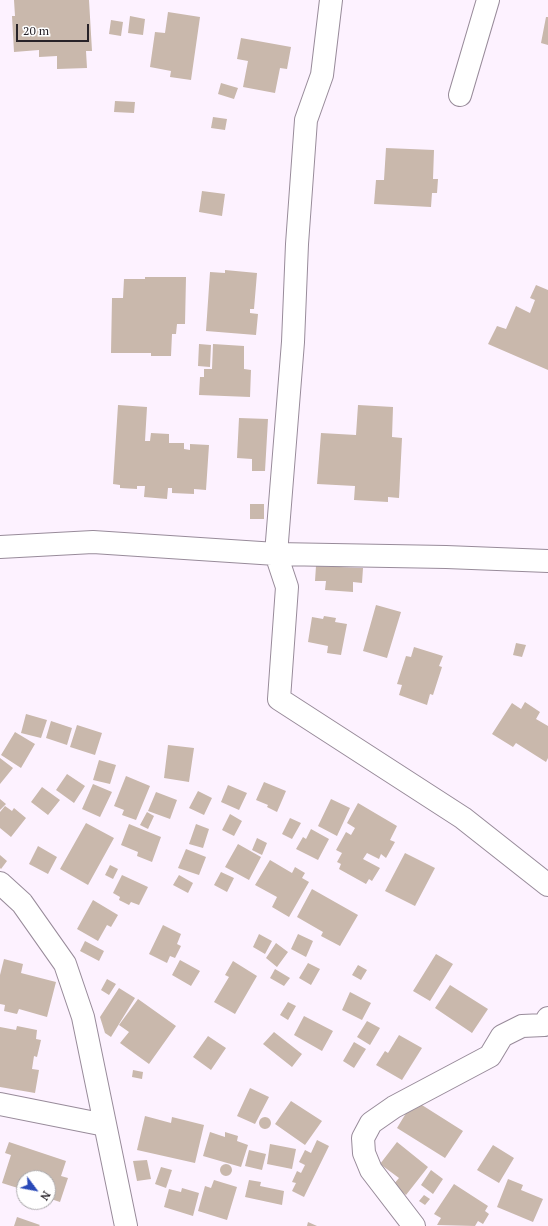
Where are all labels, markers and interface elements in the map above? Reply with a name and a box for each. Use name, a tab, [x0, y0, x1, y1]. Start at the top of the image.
scale bar	[18, 16, 91, 42]
text: 20 m	[23, 23, 49, 38]
north arrow	[16, 1170, 56, 1210]
text: N	[37, 1189, 53, 1203]

